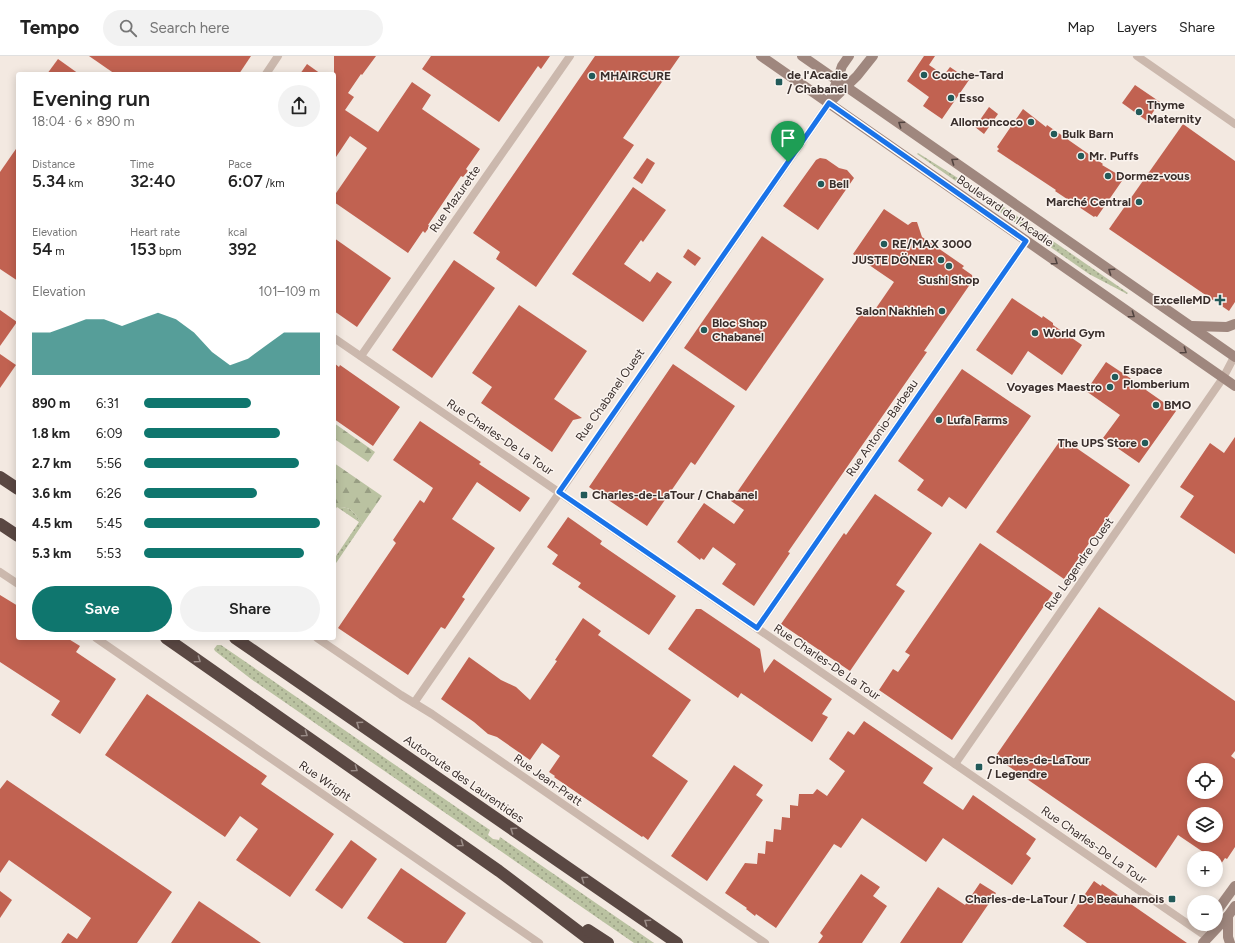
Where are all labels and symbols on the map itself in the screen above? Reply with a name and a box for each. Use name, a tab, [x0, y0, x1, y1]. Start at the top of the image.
place label: de l'Acadie / Chabanel	[787, 68, 848, 96]
place label: Couche-Tard	[932, 68, 1004, 82]
place label: MHAIRCURE	[600, 69, 671, 83]
marker: Couche-Tard	[919, 70, 929, 80]
marker: MHAIRCURE	[587, 71, 597, 81]
marker: de l'Acadie / Chabanel	[774, 77, 784, 87]
place label: Esso	[959, 91, 984, 105]
marker: Esso	[946, 93, 956, 103]
place label: Thyme Maternity	[1147, 98, 1201, 126]
marker: Thyme Maternity	[1134, 107, 1144, 117]
place label: Allomoncoco	[950, 115, 1023, 129]
marker: Allomoncoco	[1026, 117, 1036, 127]
pin	[771, 121, 805, 162]
one-way arrow	[898, 122, 905, 129]
place label: Bulk Barn	[1062, 127, 1114, 141]
marker: Bulk Barn	[1049, 129, 1059, 139]
place label: Mr. Puffs	[1089, 149, 1139, 163]
marker: Mr. Puffs	[1076, 151, 1086, 161]
one-way arrow	[951, 158, 958, 166]
street label: Rue Mazurette	[427, 162, 484, 235]
place label: Dormez-vous	[1116, 169, 1190, 183]
marker: Dormez-vous	[1103, 171, 1113, 181]
street label: Boulevard de l'Acadie	[954, 172, 1056, 250]
place label: Bell	[829, 177, 849, 191]
marker: Bell	[816, 179, 826, 189]
place label: Marché Central	[1046, 195, 1131, 209]
marker: Marché Central	[1134, 197, 1144, 207]
place label: RE/MAX 3000	[892, 237, 972, 251]
marker: RE/MAX 3000	[879, 239, 889, 249]
place label: JUSTE DÖNER	[852, 253, 933, 267]
marker: JUSTE DÖNER	[936, 255, 946, 265]
one-way arrow	[1051, 257, 1058, 264]
marker: Sushi Shop	[944, 261, 954, 271]
one-way arrow	[1109, 269, 1116, 276]
place label: Sushi Shop	[919, 273, 979, 287]
place label: ExcelleMD	[1153, 293, 1211, 307]
marker: ExcelleMD	[1214, 294, 1226, 306]
place label: Salon Nakhleh	[855, 304, 934, 318]
marker: Salon Nakhleh	[937, 306, 947, 316]
one-way arrow	[1128, 310, 1135, 317]
place label: Bloc Shop Chabanel	[712, 316, 767, 344]
marker: Bloc Shop Chabanel	[699, 325, 709, 335]
place label: World Gym	[1043, 326, 1105, 340]
marker: World Gym	[1030, 328, 1040, 338]
street label: Rue Chabanel Ouest	[573, 346, 648, 444]
one-way arrow	[1180, 346, 1187, 354]
place label: Espace Plomberium	[1123, 363, 1189, 391]
marker: Espace Plomberium	[1110, 372, 1120, 382]
street label: Rue Antonio-Barbeau	[843, 377, 921, 479]
place label: Voyages Maestro	[1006, 380, 1102, 394]
marker: Voyages Maestro	[1105, 382, 1115, 392]
street label: Rue Charles-De La Tour	[444, 396, 556, 478]
place label: BMO	[1164, 398, 1192, 412]
marker: BMO	[1151, 400, 1161, 410]
place label: Lufa Farms	[947, 413, 1008, 427]
marker: Lufa Farms	[934, 415, 944, 425]
place label: The UPS Store	[1058, 436, 1137, 450]
marker: The UPS Store	[1140, 438, 1150, 448]
place label: Charles-de-LaTour / Chabanel	[592, 488, 757, 502]
marker: Charles-de-LaTour / Chabanel	[579, 490, 589, 500]
street label: Rue Legendre Ouest	[1042, 515, 1117, 613]
street label: Rue Charles-De La Tour	[771, 621, 883, 703]
one-way arrow	[194, 655, 201, 663]
one-way arrow	[357, 722, 364, 729]
one-way arrow	[301, 729, 308, 737]
street label: Autoroute des Laurentides	[401, 732, 527, 826]
street label: Rue Jean-Pratt	[511, 751, 585, 809]
place label: Charles-de-LaTour / Legendre	[987, 753, 1090, 781]
street label: Rue Wright	[296, 758, 354, 804]
marker: Charles-de-LaTour / Legendre	[974, 762, 984, 772]
one-way arrow	[351, 764, 358, 772]
street label: Rue Charles-De La Tour	[1038, 803, 1150, 887]
one-way arrow	[510, 827, 517, 834]
one-way arrow	[457, 839, 464, 846]
one-way arrow	[581, 876, 588, 884]
place label: Charles-de-LaTour / De Beauharnois	[965, 892, 1164, 906]
marker: Charles-de-LaTour / De Beauharnois	[1167, 894, 1177, 904]
one-way arrow	[644, 919, 651, 927]

